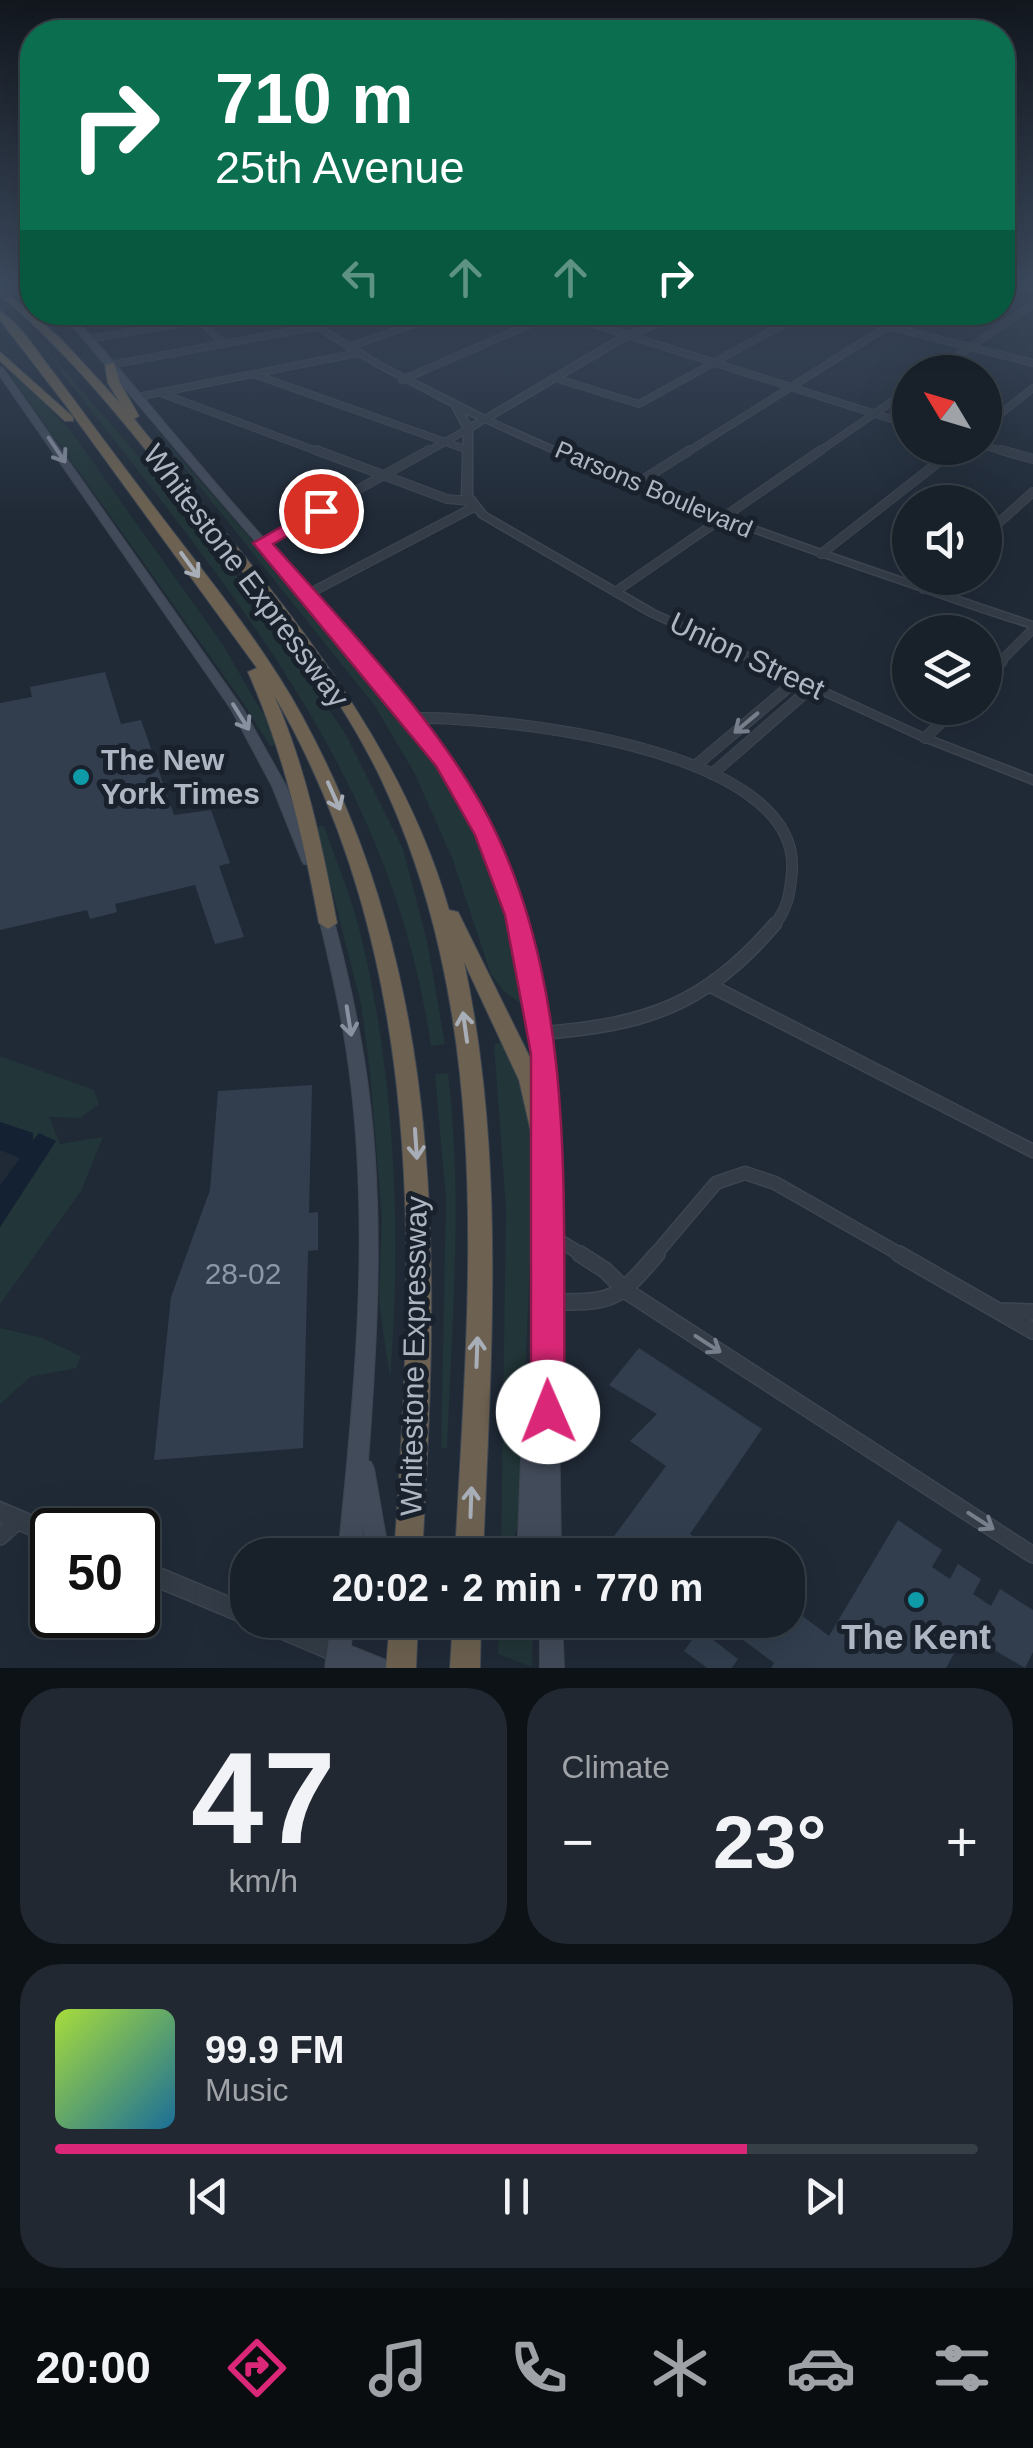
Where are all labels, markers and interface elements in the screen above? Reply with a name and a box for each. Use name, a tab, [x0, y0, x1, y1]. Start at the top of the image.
icon: right	[50, 60, 180, 190]
text: 710 m	[215, 60, 413, 138]
text: 25th Avenue	[215, 142, 464, 193]
icon: left	[333, 250, 388, 305]
icon: ahead	[438, 250, 493, 305]
icon: ahead	[543, 250, 598, 305]
icon: right	[648, 250, 703, 305]
north arrow	[892, 355, 1002, 465]
map controls	[892, 355, 1002, 725]
one-way arrow	[46, 435, 67, 463]
street label: Parsons Boulevard	[551, 435, 757, 543]
street label: Whitestone Expressway	[137, 438, 356, 713]
pin	[279, 469, 364, 554]
icon: arrive	[294, 484, 349, 539]
button: sound	[892, 485, 1002, 595]
one-way arrow	[179, 551, 200, 578]
street label: Union Street	[665, 605, 830, 706]
button: layers	[892, 615, 1002, 725]
one-way arrow	[231, 702, 252, 731]
one-way arrow	[734, 711, 759, 734]
place label: The New York Times	[101, 743, 260, 810]
marker: The New York Times	[70, 766, 92, 788]
one-way arrow	[326, 780, 344, 811]
one-way arrow	[340, 1005, 359, 1037]
one-way arrow	[455, 1012, 474, 1044]
one-way arrow	[407, 1128, 426, 1160]
street label: Whitestone Expressway	[394, 1196, 433, 1516]
house number: 28-02	[205, 1257, 281, 1290]
one-way arrow	[693, 1334, 722, 1355]
one-way arrow	[468, 1336, 487, 1368]
position arrow	[496, 1360, 600, 1464]
one-way arrow	[462, 1487, 481, 1519]
speed limit sign: 50	[30, 1508, 160, 1638]
one-way arrow	[966, 1510, 994, 1531]
text: 20:02 · 2 min · 770 m	[332, 1567, 703, 1609]
marker: The Kent	[905, 1589, 927, 1611]
place label: The Kent	[841, 1617, 991, 1656]
text: 47	[191, 1725, 336, 1871]
text: Climate	[562, 1749, 670, 1785]
text: 23°	[713, 1800, 826, 1884]
text: −	[562, 1811, 594, 1873]
text: +	[946, 1811, 978, 1873]
text: km/h	[229, 1863, 298, 1899]
text: 99.9 FM	[205, 2029, 344, 2071]
text: Music	[205, 2072, 289, 2108]
icon: previous	[181, 2169, 236, 2224]
icon: pause	[489, 2169, 544, 2224]
icon: next	[797, 2169, 852, 2224]
icon: directions	[222, 2333, 292, 2403]
icon: music	[363, 2333, 433, 2403]
icon: phone	[504, 2333, 574, 2403]
icon: climate	[645, 2333, 715, 2403]
icon: car	[786, 2333, 856, 2403]
icon: filters	[927, 2333, 997, 2403]
text: 20:00	[36, 2342, 151, 2393]

